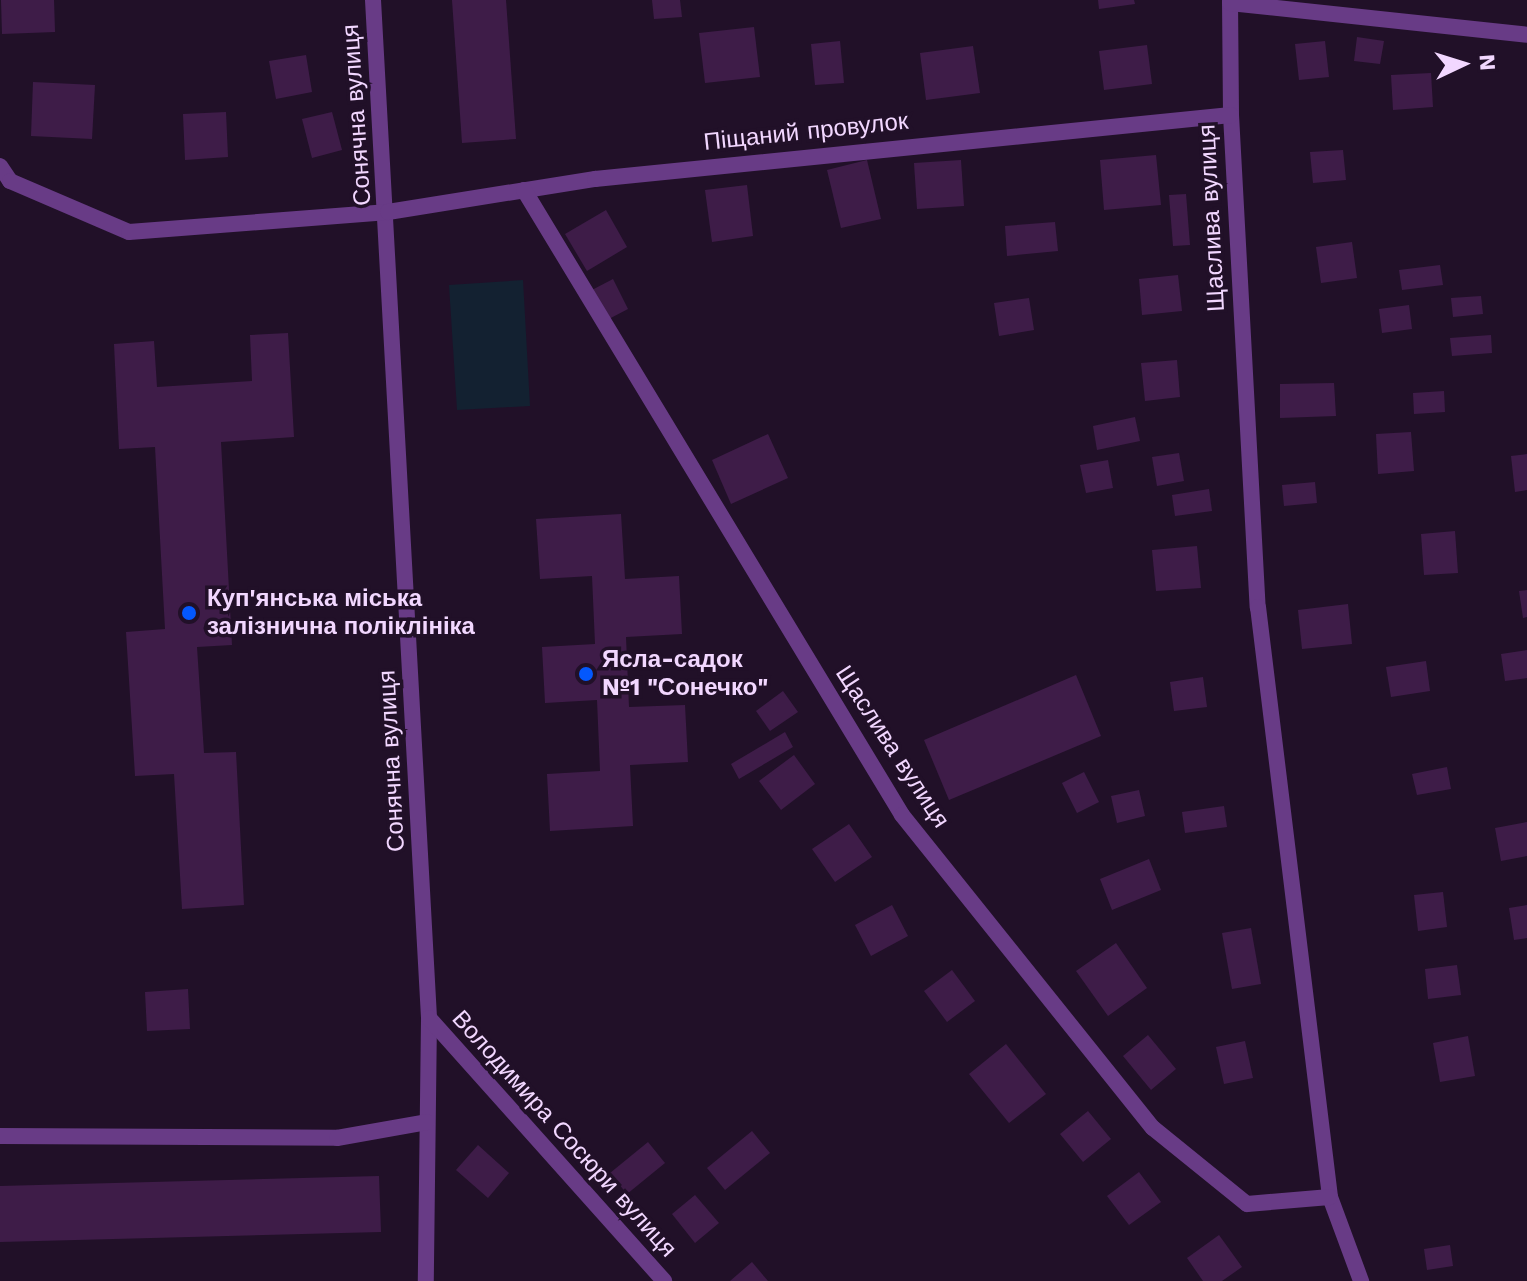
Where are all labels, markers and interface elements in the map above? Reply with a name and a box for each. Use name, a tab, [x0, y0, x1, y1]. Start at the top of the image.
street label: Сонячна вулиця	[336, 23, 378, 207]
north arrow	[1423, 24, 1503, 104]
text: N	[1474, 53, 1500, 71]
street label: Піщаний провулок	[702, 107, 910, 157]
street label: Щаслива вулиця	[1193, 124, 1231, 312]
place label: Куп'янська міська залізнична поліклініка	[207, 585, 475, 641]
marker: Куп'янська міська залізнична поліклініка	[178, 602, 200, 624]
place label: Ясла-садок №1 "Сонечко"	[602, 646, 768, 702]
street label: Щаслива вулиця	[829, 661, 955, 833]
marker: Ясла-садок №1 "Сонечко"	[577, 665, 595, 683]
street label: Сонячна вулиця	[373, 669, 411, 853]
street label: Володимира Сосюри вулиця	[446, 1005, 682, 1263]

